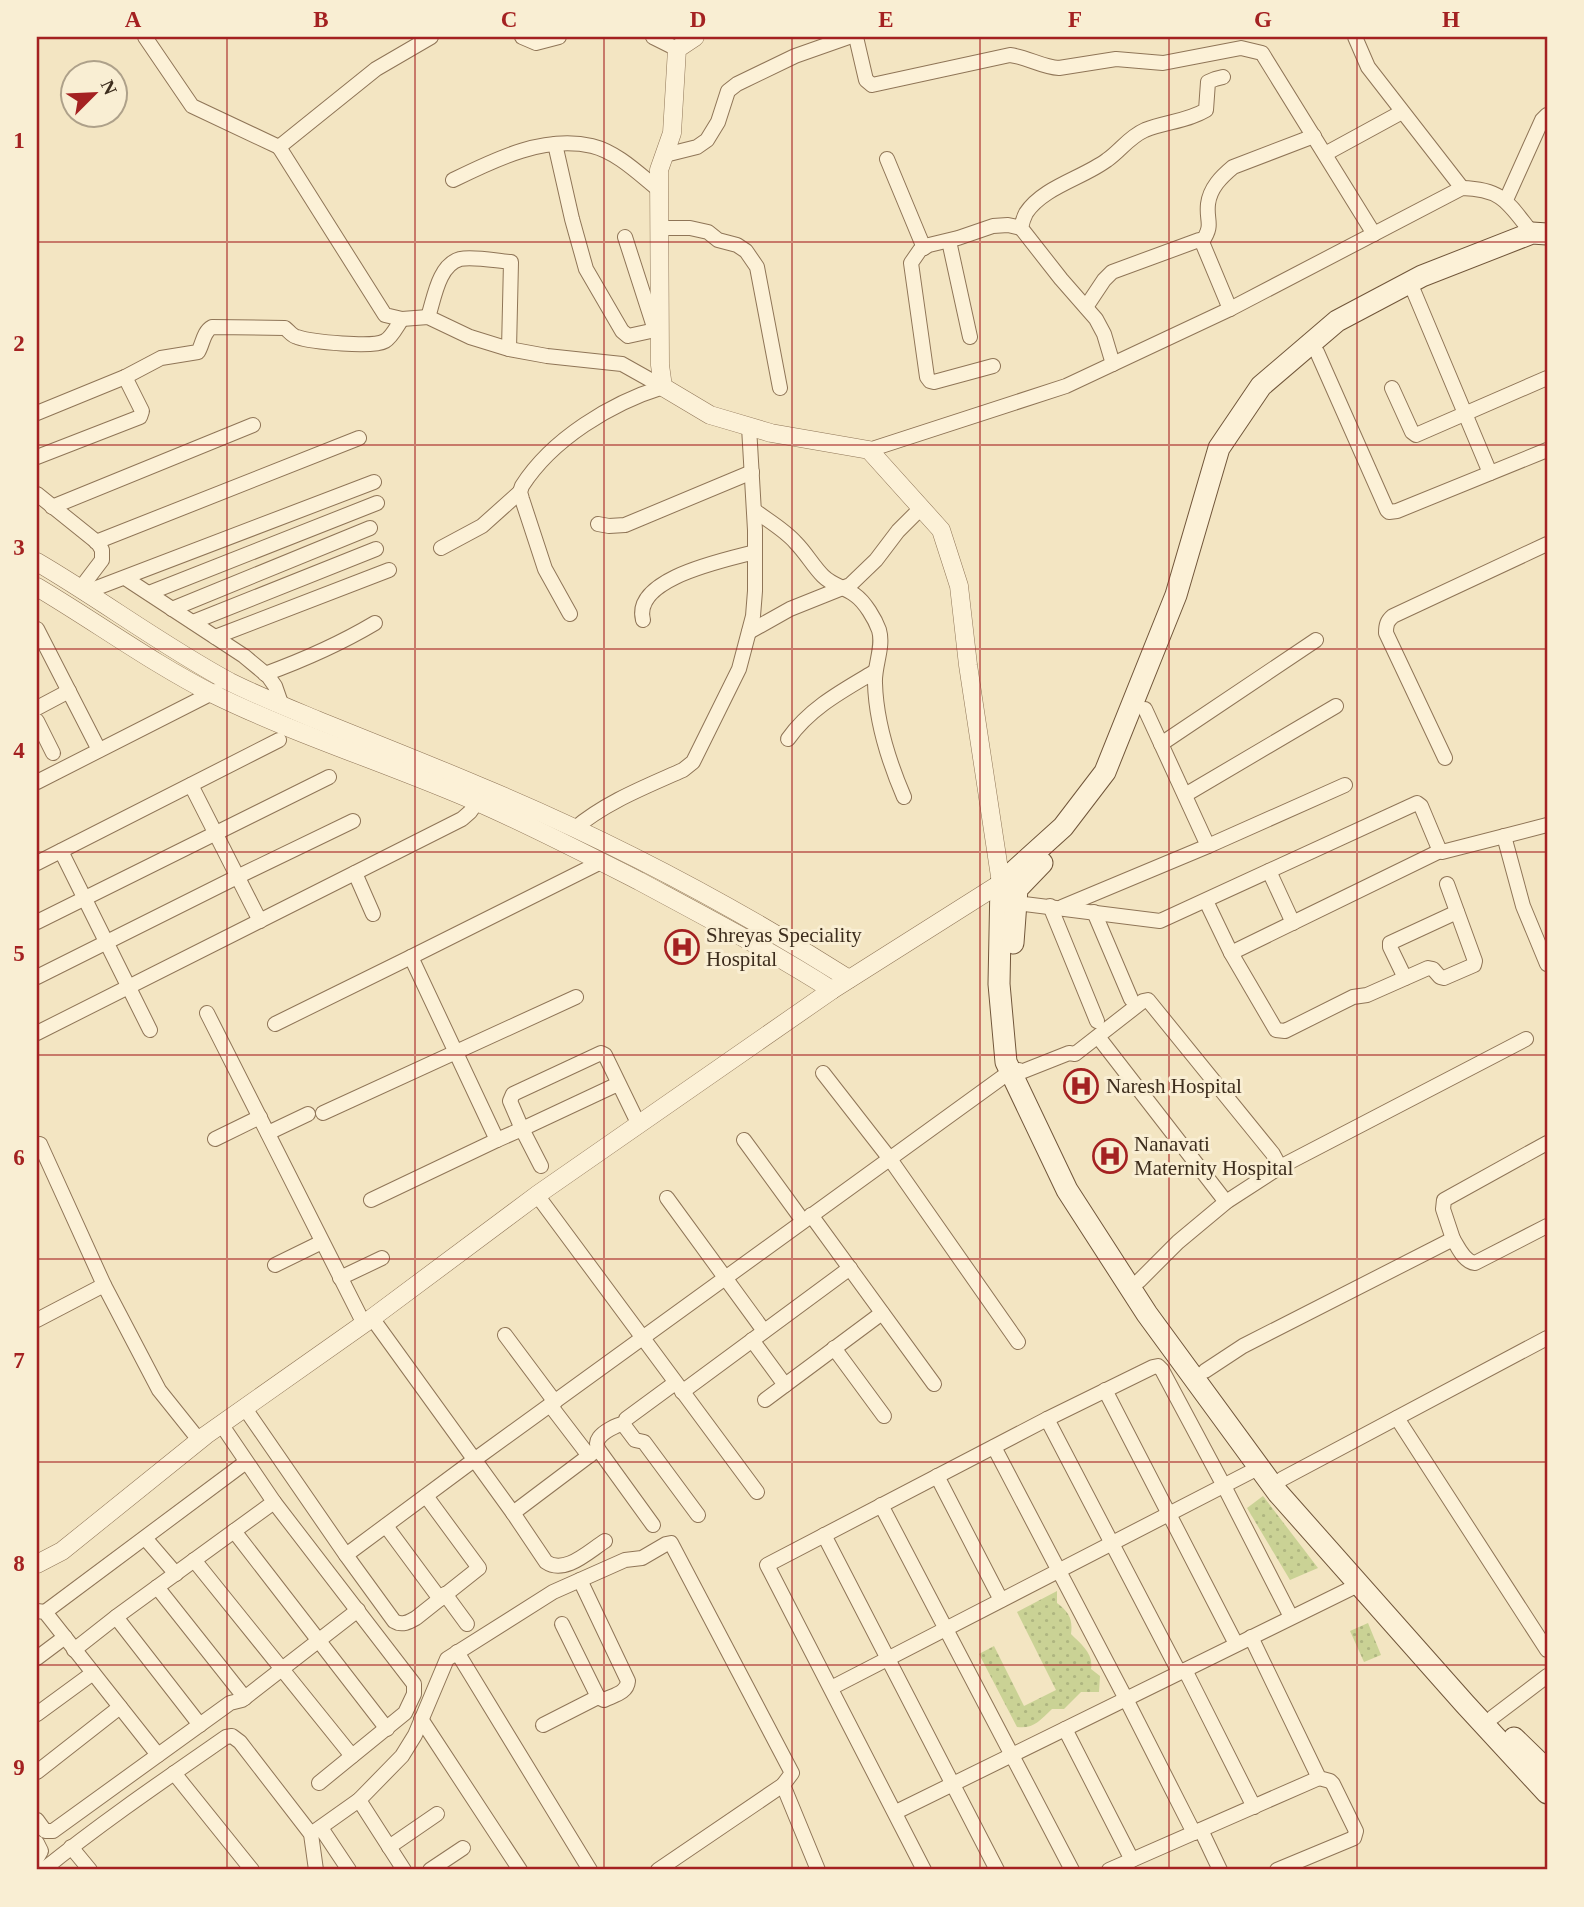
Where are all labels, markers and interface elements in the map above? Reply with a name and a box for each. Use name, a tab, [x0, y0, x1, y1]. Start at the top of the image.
text: A	[125, 7, 142, 32]
text: B	[313, 7, 329, 32]
text: C	[501, 7, 517, 32]
text: D	[690, 7, 706, 32]
text: E	[878, 7, 894, 32]
text: F	[1068, 7, 1082, 32]
text: G	[1254, 7, 1272, 32]
text: H	[1442, 7, 1460, 32]
north arrow	[60, 60, 130, 130]
text: N	[97, 77, 122, 98]
text: 1	[13, 128, 25, 153]
text: 2	[13, 331, 25, 356]
text: 3	[13, 535, 25, 560]
text: 4	[13, 738, 25, 763]
place label: Shreyas Speciality Hospital	[706, 923, 862, 971]
hospital icon: Shreyas Speciality Hospital	[663, 928, 701, 966]
text: 5	[13, 941, 25, 966]
hospital icon: Naresh Hospital	[1062, 1067, 1100, 1105]
place label: Naresh Hospital	[1106, 1074, 1242, 1098]
place label: Nanavati Maternity Hospital	[1134, 1132, 1293, 1180]
hospital icon: Nanavati Maternity Hospital	[1091, 1137, 1129, 1175]
text: 6	[13, 1145, 25, 1170]
text: 7	[13, 1348, 25, 1373]
text: 8	[13, 1551, 25, 1576]
text: 9	[13, 1755, 25, 1780]

